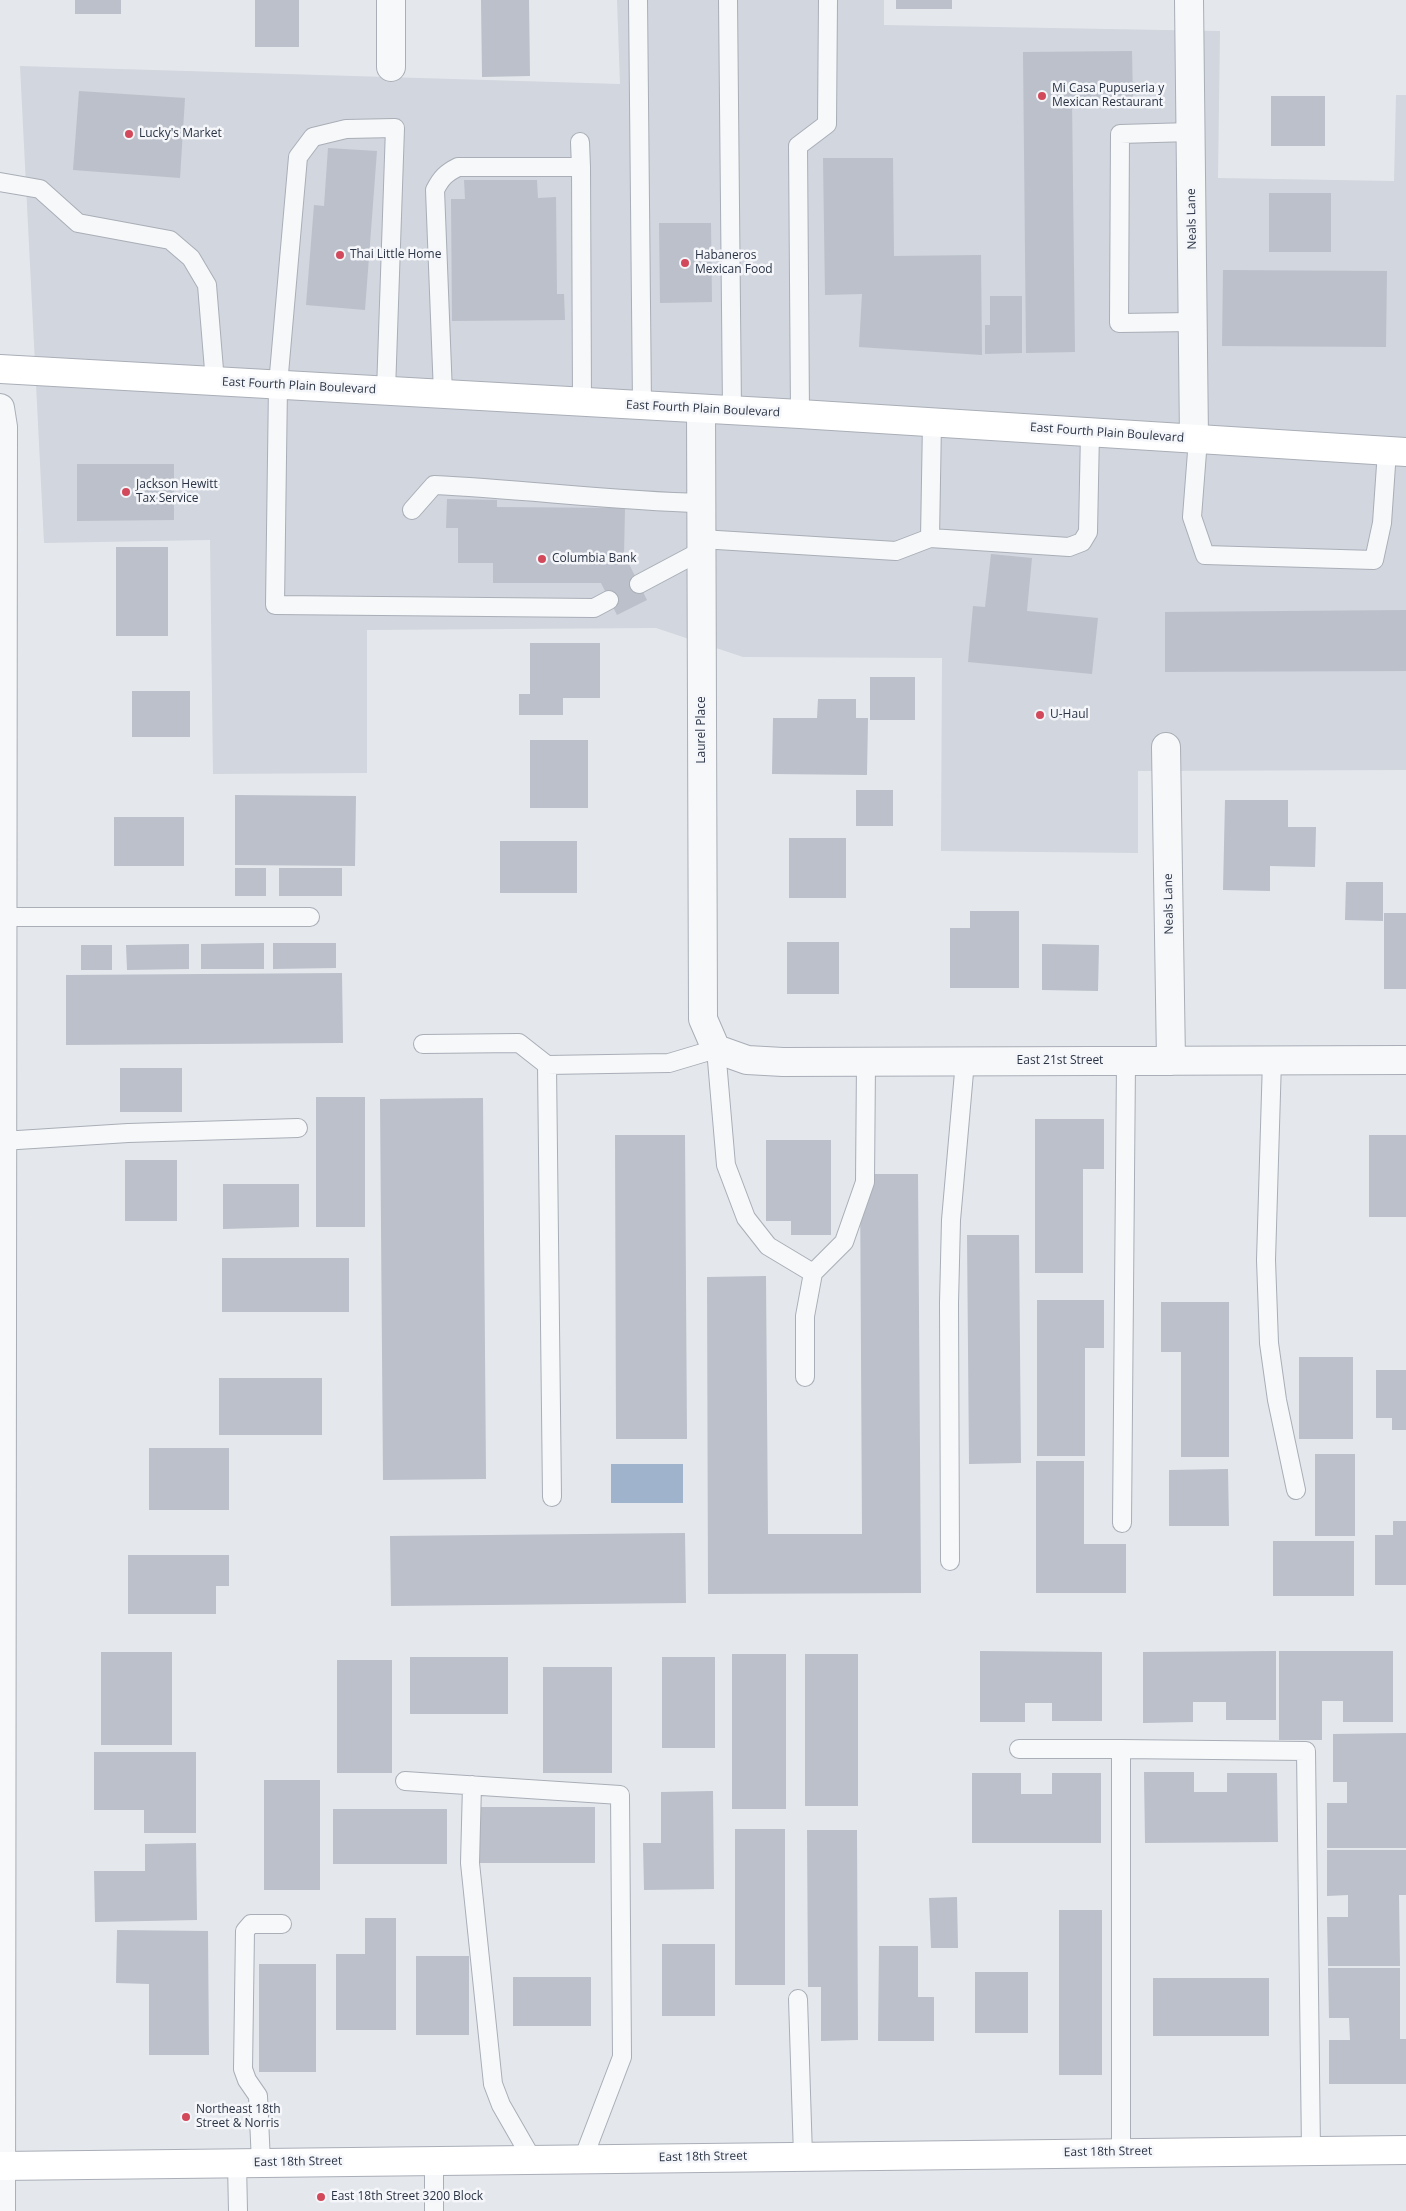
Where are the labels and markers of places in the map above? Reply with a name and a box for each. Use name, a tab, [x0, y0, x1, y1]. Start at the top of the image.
place label: Mi Casa Pupuseria y Mexican Restaurant	[1052, 82, 1164, 110]
marker: Mi Casa Pupuseria y Mexican Restaurant	[1036, 90, 1048, 102]
place label: Lucky's Market	[139, 127, 222, 141]
marker: Lucky's Market	[123, 128, 135, 140]
place label: Thai Little Home	[350, 248, 441, 262]
marker: Thai Little Home	[334, 249, 346, 261]
place label: Habaneros Mexican Food	[695, 249, 773, 277]
marker: Habaneros Mexican Food	[679, 257, 691, 269]
place label: Jackson Hewitt Tax Service	[136, 478, 218, 506]
marker: Jackson Hewitt Tax Service	[120, 486, 132, 498]
place label: Columbia Bank	[552, 552, 637, 566]
marker: Columbia Bank	[536, 553, 548, 565]
place label: U-Haul	[1050, 708, 1089, 722]
marker: U-Haul	[1034, 709, 1046, 721]
place label: Northeast 18th Street & Norris	[196, 2103, 281, 2131]
marker: Northeast 18th Street & Norris	[180, 2111, 192, 2123]
place label: East 18th Street 3200 Block	[331, 2190, 483, 2204]
marker: East 18th Street 3200 Block	[315, 2191, 327, 2203]

